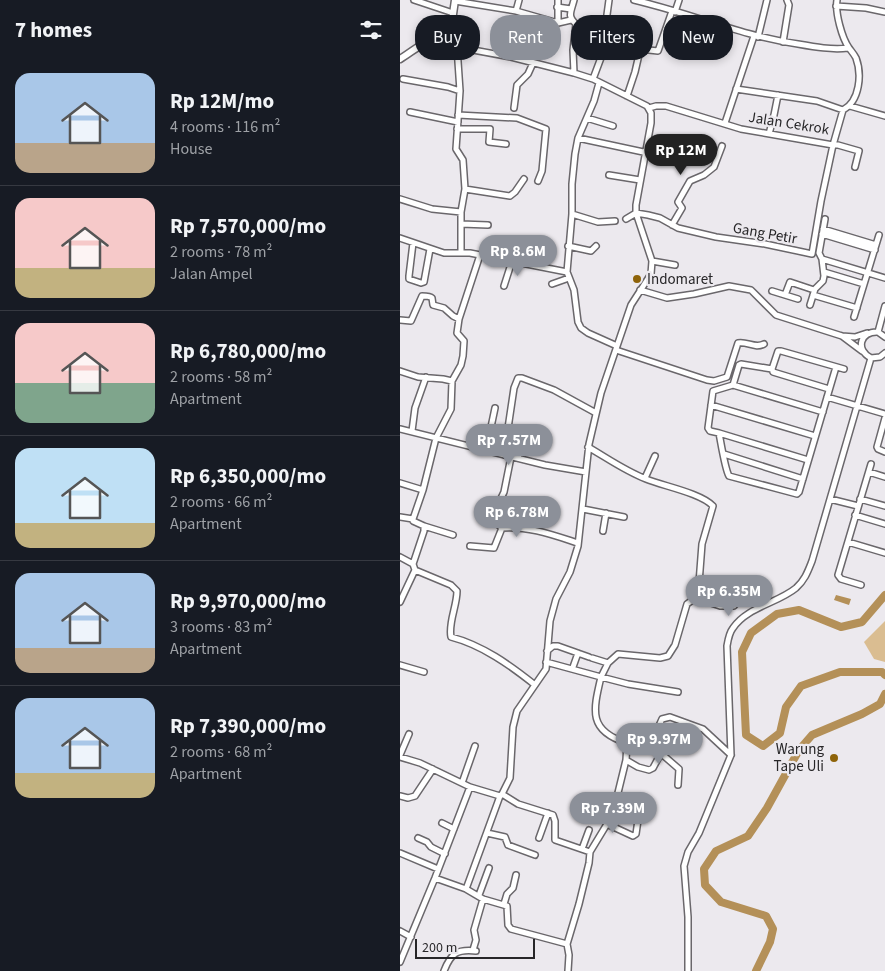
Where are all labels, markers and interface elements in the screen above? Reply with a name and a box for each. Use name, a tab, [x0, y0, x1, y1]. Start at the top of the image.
text: 7 homes	[15, 15, 92, 45]
chip: Buy	[415, 15, 480, 60]
chip: Rent	[490, 15, 561, 60]
chip: Filters	[571, 15, 653, 60]
chip: New	[663, 15, 733, 60]
icon: filters	[357, 16, 385, 44]
text: Rp 12M/mo	[170, 86, 274, 116]
icon: home	[55, 93, 115, 153]
street label: Jalan Cekrok	[747, 107, 831, 140]
text: 4 rooms · 116 m²	[170, 116, 280, 138]
pin: Rp 12M	[640, 134, 722, 176]
text: House	[170, 138, 212, 160]
text: Rp 12M	[655, 139, 707, 161]
text: Rp 7,570,000/mo	[170, 211, 326, 241]
icon: home	[55, 218, 115, 278]
street label: Gang Petir	[731, 218, 800, 250]
pin: Rp 8.6M	[472, 234, 564, 277]
text: Rp 8.6M	[490, 240, 546, 262]
text: 2 rooms · 78 m²	[170, 241, 272, 263]
text: Jalan Ampel	[170, 263, 253, 285]
place label: Indomaret	[647, 269, 713, 290]
marker: Indomaret	[631, 273, 643, 285]
text: Rp 6,780,000/mo	[170, 336, 326, 366]
icon: home	[55, 343, 115, 403]
text: 2 rooms · 58 m²	[170, 366, 272, 388]
text: Apartment	[170, 388, 242, 410]
pin: Rp 7.57M	[457, 424, 561, 466]
text: Rp 7.57M	[477, 429, 541, 451]
text: Rp 6,350,000/mo	[170, 461, 326, 491]
icon: home	[55, 468, 115, 528]
text: 2 rooms · 66 m²	[170, 491, 272, 513]
pin: Rp 6.78M	[465, 496, 569, 538]
text: Rp 6.78M	[485, 501, 549, 523]
text: Apartment	[170, 513, 242, 535]
pin: Rp 6.35M	[677, 574, 781, 617]
text: Rp 6.35M	[697, 580, 761, 602]
text: Rp 9,970,000/mo	[170, 586, 326, 616]
icon: home	[55, 593, 115, 653]
text: 3 rooms · 83 m²	[170, 616, 272, 638]
text: Apartment	[170, 638, 242, 660]
text: Rp 7,390,000/mo	[170, 711, 326, 741]
icon: home	[55, 718, 115, 778]
pin: Rp 9.97M	[607, 722, 711, 765]
text: Rp 9.97M	[627, 728, 691, 750]
place label: Warung Tape Uli	[774, 739, 824, 777]
text: 2 rooms · 68 m²	[170, 741, 272, 763]
marker: Warung Tape Uli	[828, 752, 840, 764]
text: Apartment	[170, 763, 242, 785]
pin: Rp 7.39M	[561, 792, 665, 834]
text: Rp 7.39M	[581, 797, 645, 819]
scale bar	[415, 936, 535, 959]
text: 200 m	[422, 938, 457, 958]

